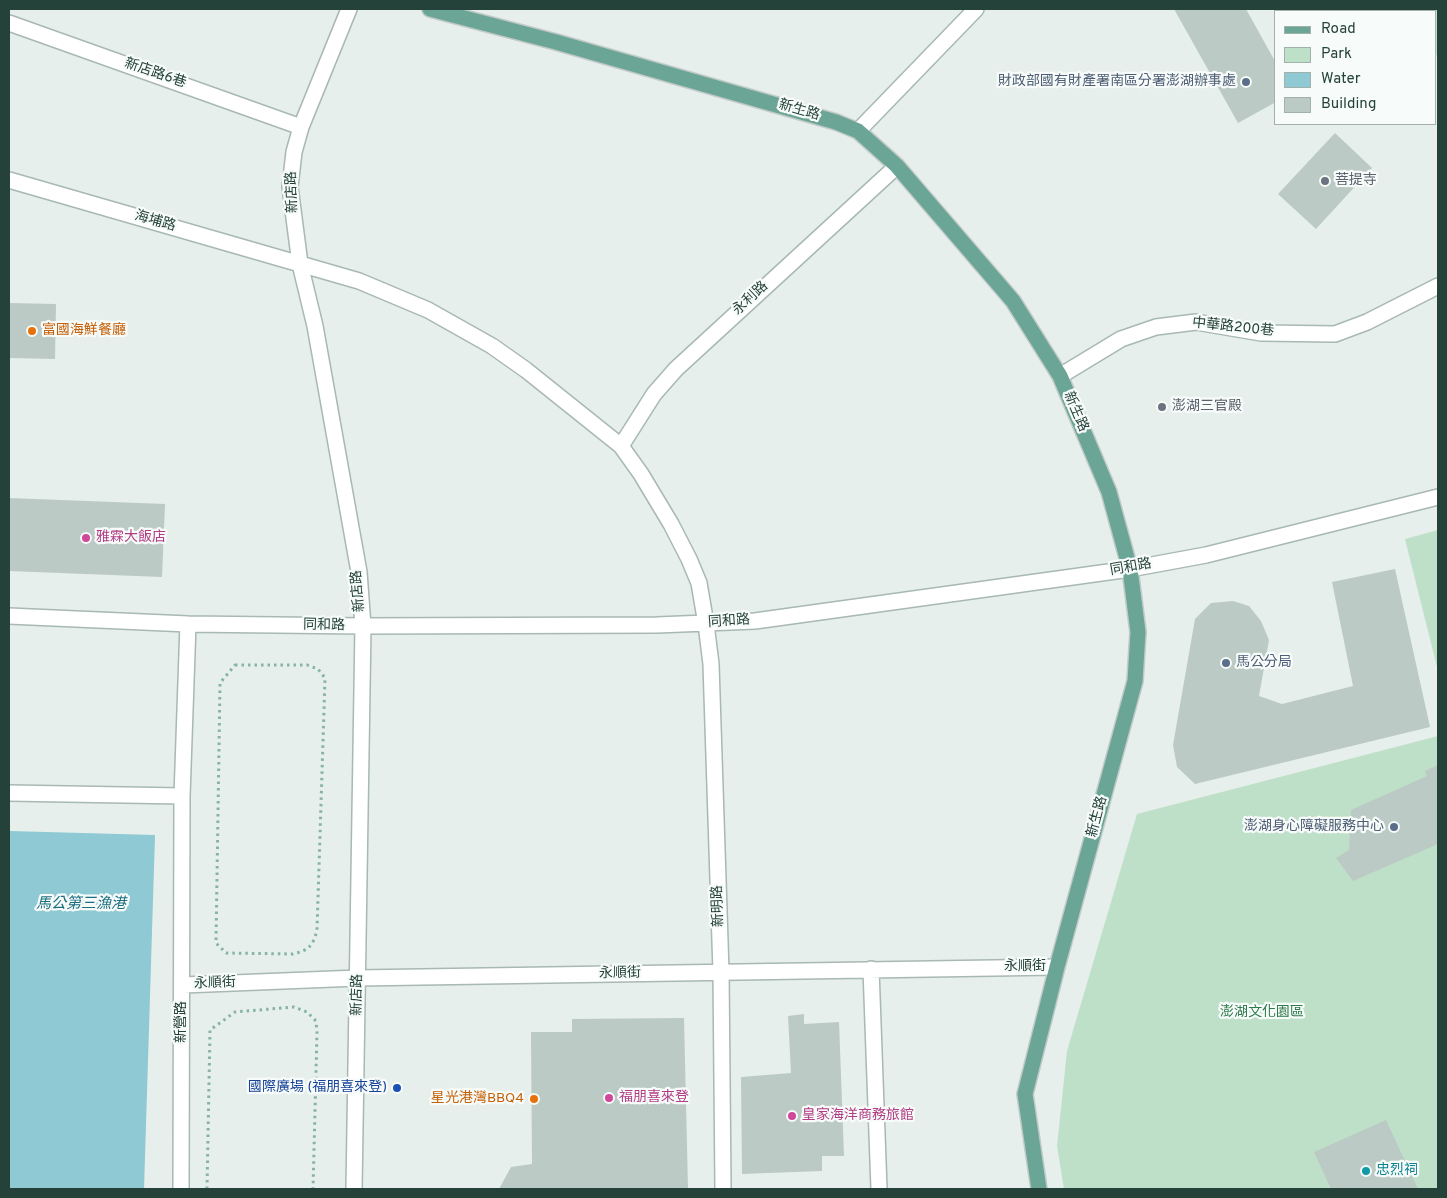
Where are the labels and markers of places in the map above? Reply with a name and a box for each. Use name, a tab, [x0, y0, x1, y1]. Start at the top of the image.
place label: 財政部國有財產署南區分署澎湖辦事處	[998, 74, 1236, 90]
marker: 財政部國有財產署南區分署澎湖辦事處	[1240, 76, 1252, 88]
place label: 菩提寺	[1335, 173, 1377, 189]
marker: 菩提寺	[1319, 175, 1331, 187]
place label: 富國海鮮餐廳	[42, 323, 126, 339]
marker: 富國海鮮餐廳	[26, 325, 38, 337]
place label: 澎湖三官殿	[1172, 399, 1242, 415]
marker: 澎湖三官殿	[1156, 401, 1168, 413]
place label: 雅霖大飯店	[96, 530, 166, 546]
marker: 雅霖大飯店	[80, 532, 92, 544]
place label: 馬公分局	[1236, 655, 1292, 671]
marker: 馬公分局	[1220, 657, 1232, 669]
place label: 澎湖身心障礙服務中心	[1244, 819, 1384, 835]
marker: 澎湖身心障礙服務中心	[1388, 821, 1400, 833]
place label: 國際廣場 (福朋喜來登)	[248, 1080, 387, 1096]
marker: 國際廣場 (福朋喜來登)	[391, 1082, 403, 1094]
place label: 福朋喜來登	[619, 1090, 689, 1106]
place label: 星光港灣BBQ4	[431, 1091, 524, 1107]
marker: 福朋喜來登	[603, 1092, 615, 1104]
marker: 星光港灣BBQ4	[528, 1093, 540, 1105]
place label: 皇家海洋商務旅館	[802, 1108, 914, 1124]
marker: 皇家海洋商務旅館	[786, 1110, 798, 1122]
place label: 忠烈祠	[1376, 1163, 1418, 1179]
marker: 忠烈祠	[1360, 1165, 1372, 1177]

